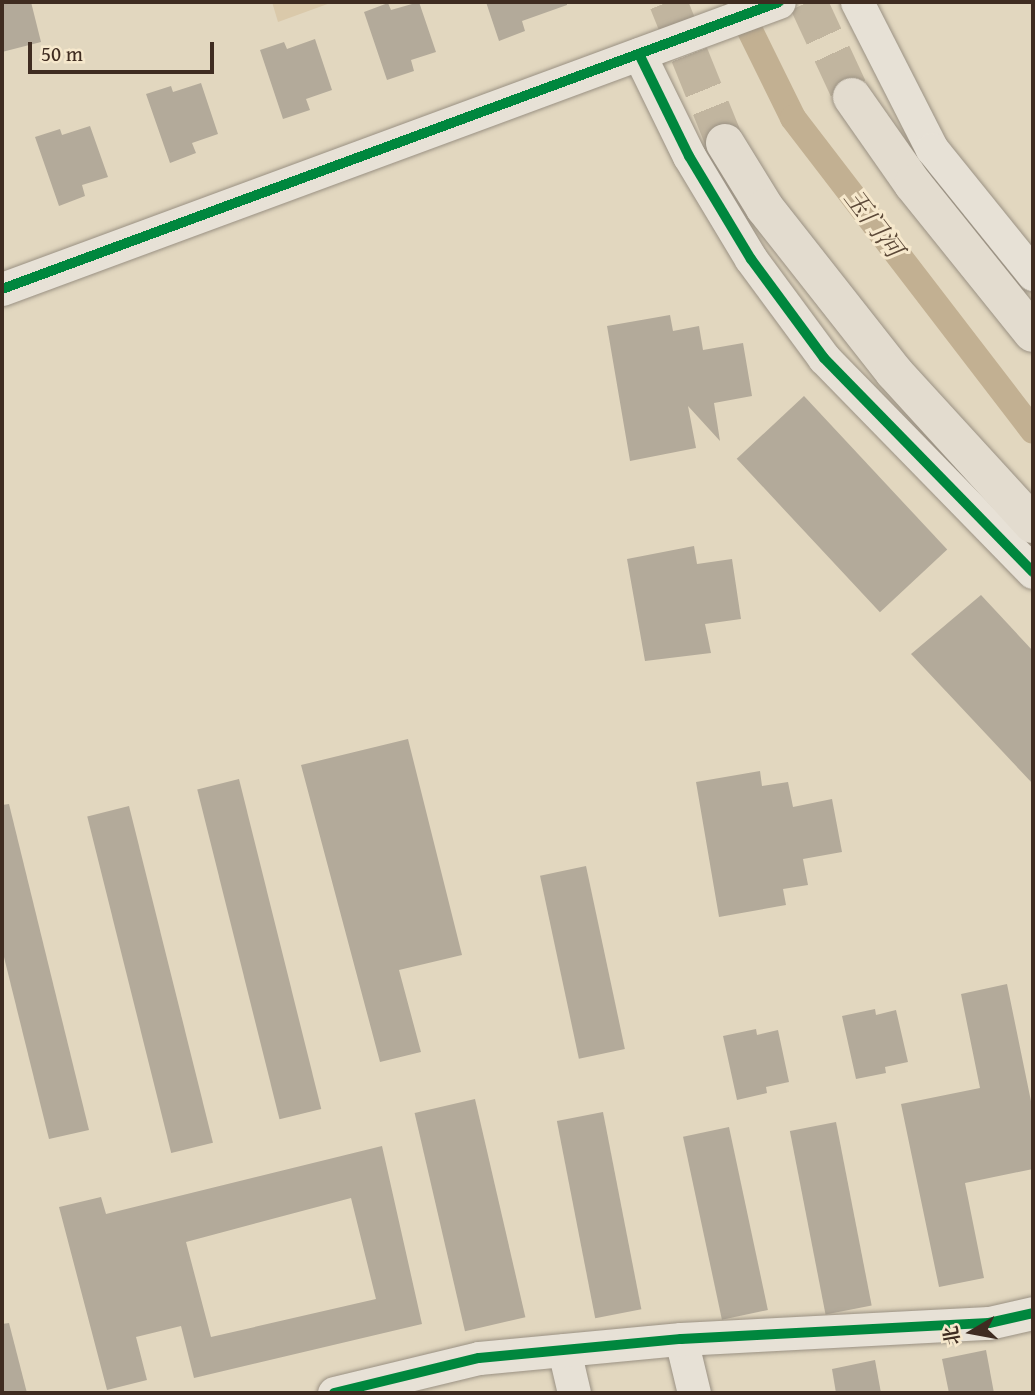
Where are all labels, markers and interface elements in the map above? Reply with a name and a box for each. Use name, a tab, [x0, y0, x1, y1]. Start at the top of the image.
scale bar	[32, 28, 217, 72]
text: 50 m	[41, 38, 83, 69]
water label: 玉门河	[838, 182, 910, 264]
north arrow	[937, 1297, 1007, 1367]
text: 北	[936, 1324, 967, 1347]

